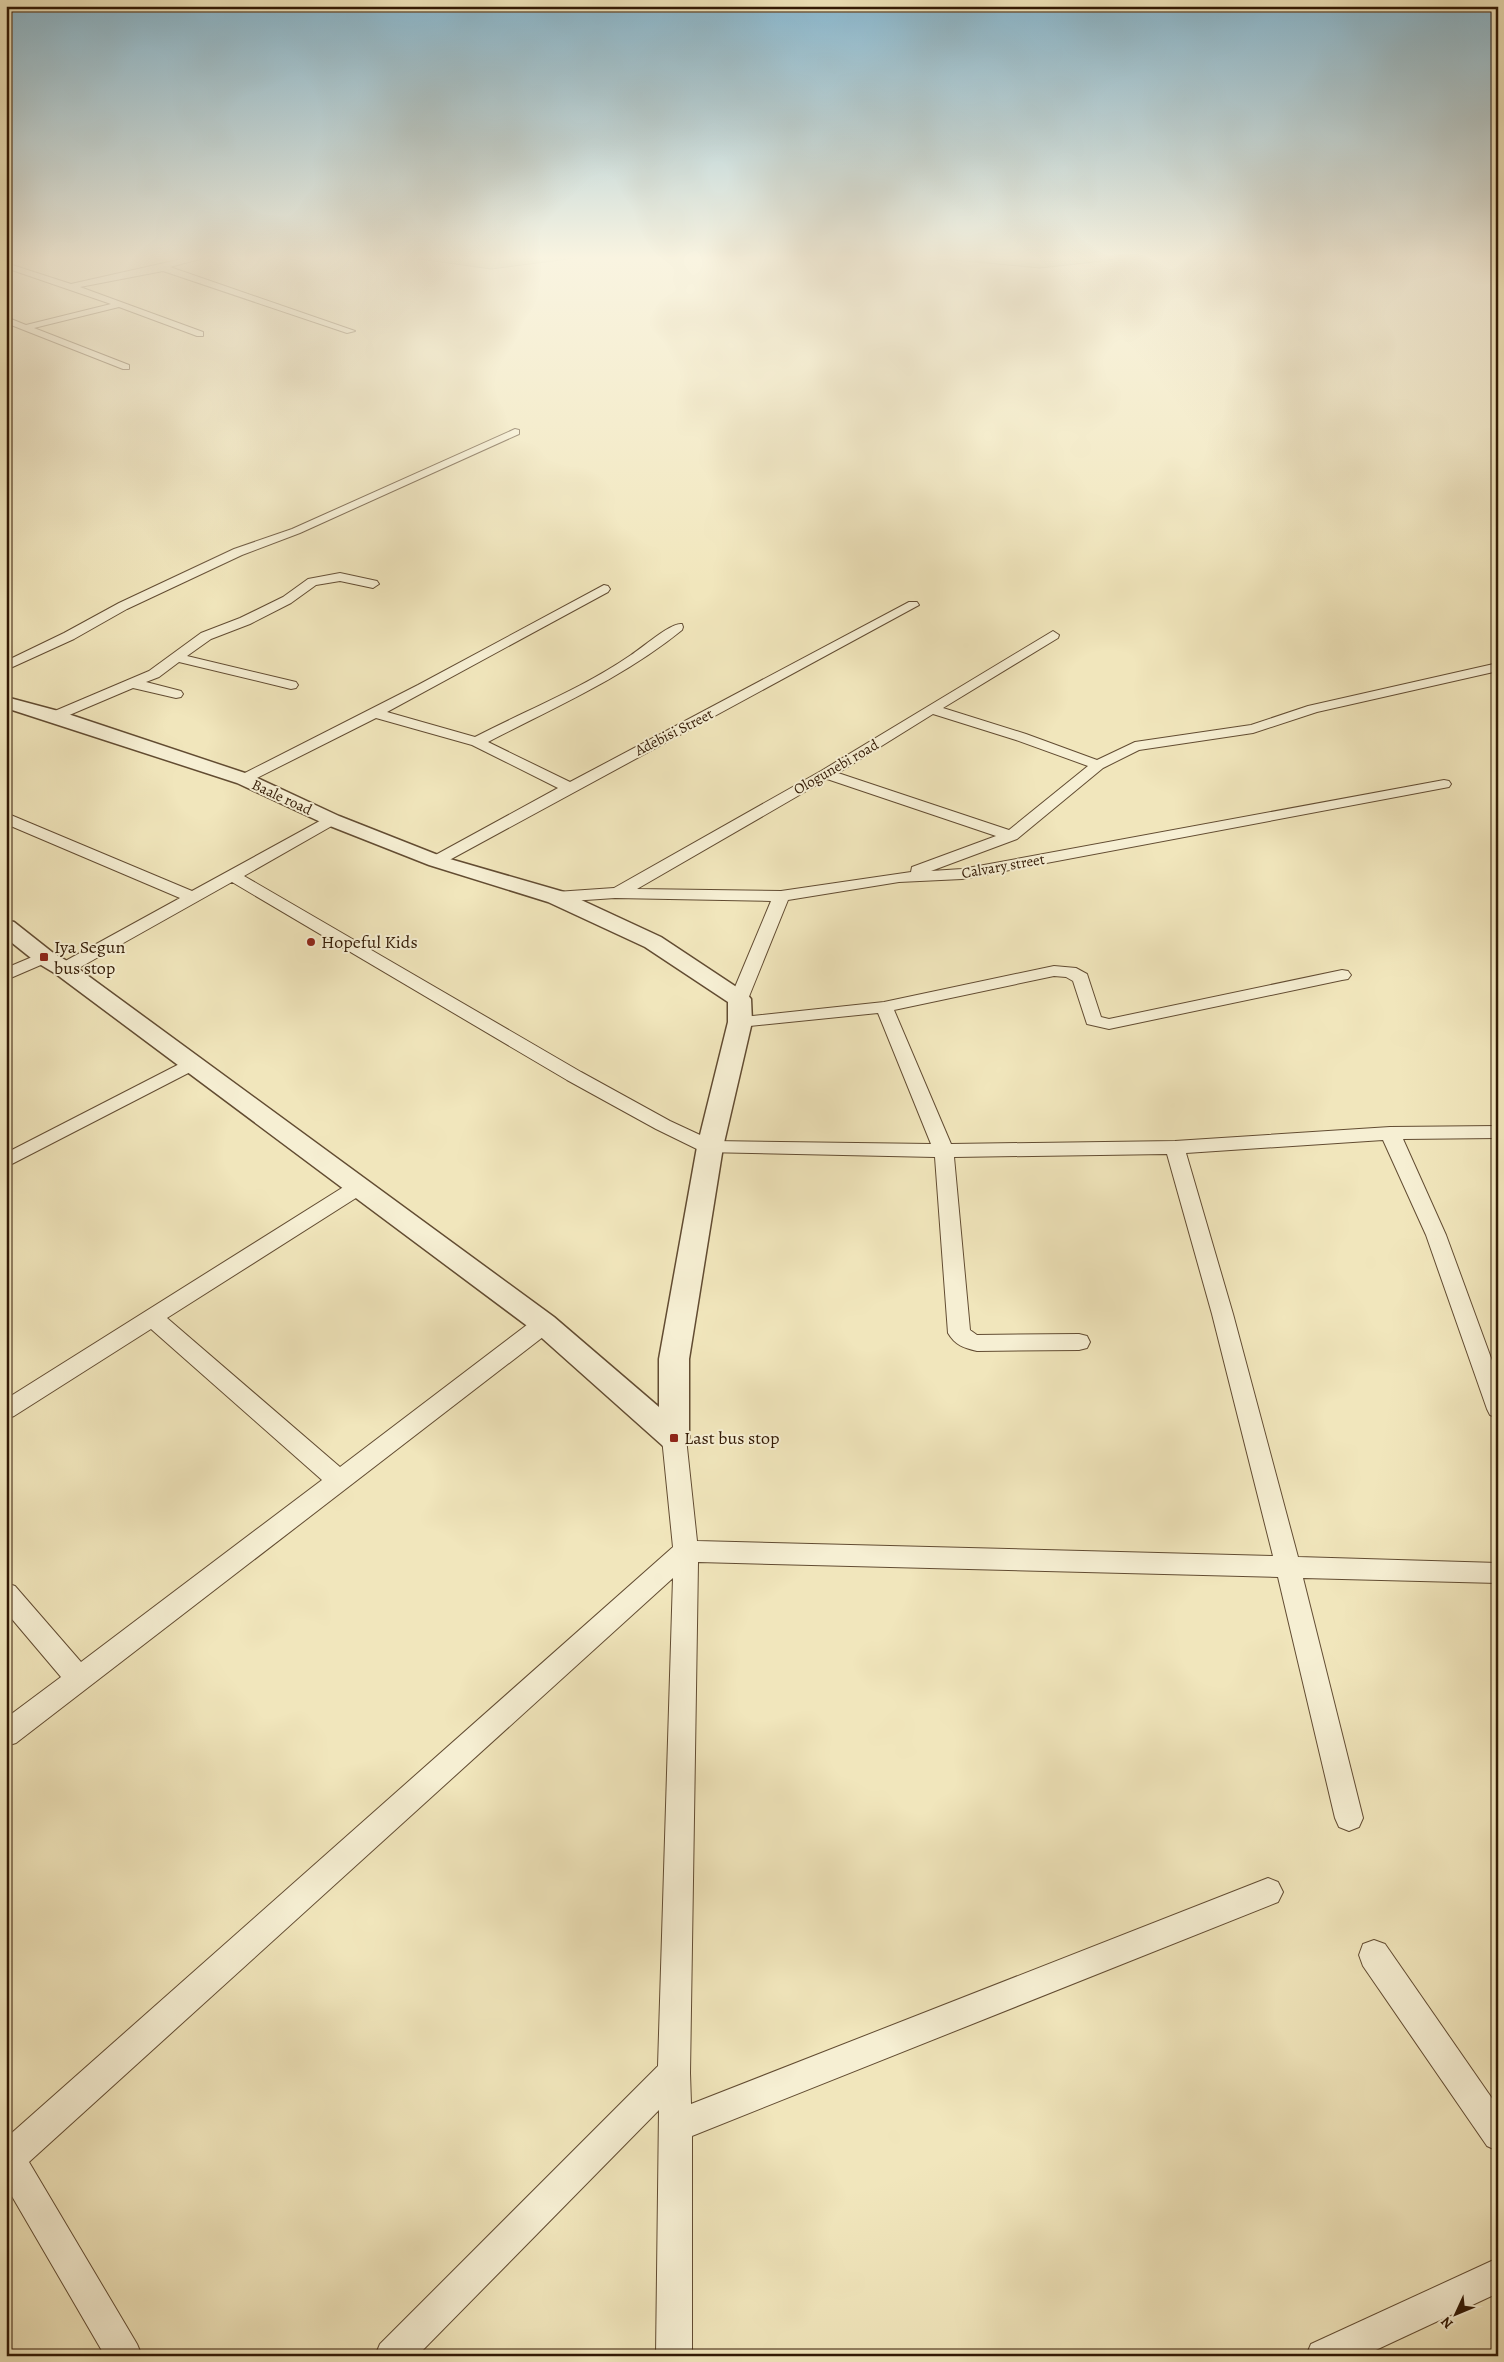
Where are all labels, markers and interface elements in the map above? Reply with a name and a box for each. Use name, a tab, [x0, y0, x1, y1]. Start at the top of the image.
street label: Adebisi Street	[631, 704, 717, 761]
street label: Ologunebi road	[790, 734, 883, 799]
street label: Baale road	[249, 774, 316, 820]
street label: Calvary street	[960, 849, 1046, 883]
place label: Hopeful Kids	[321, 930, 418, 954]
place label: Iya Segun bus stop	[54, 935, 125, 980]
marker: Hopeful Kids	[305, 936, 317, 948]
marker: Iya Segun bus stop	[38, 951, 50, 963]
place label: Last bus stop	[684, 1426, 780, 1450]
marker: Last bus stop	[668, 1432, 680, 1444]
north arrow	[1432, 2290, 1482, 2340]
text: N	[1437, 2312, 1457, 2333]

